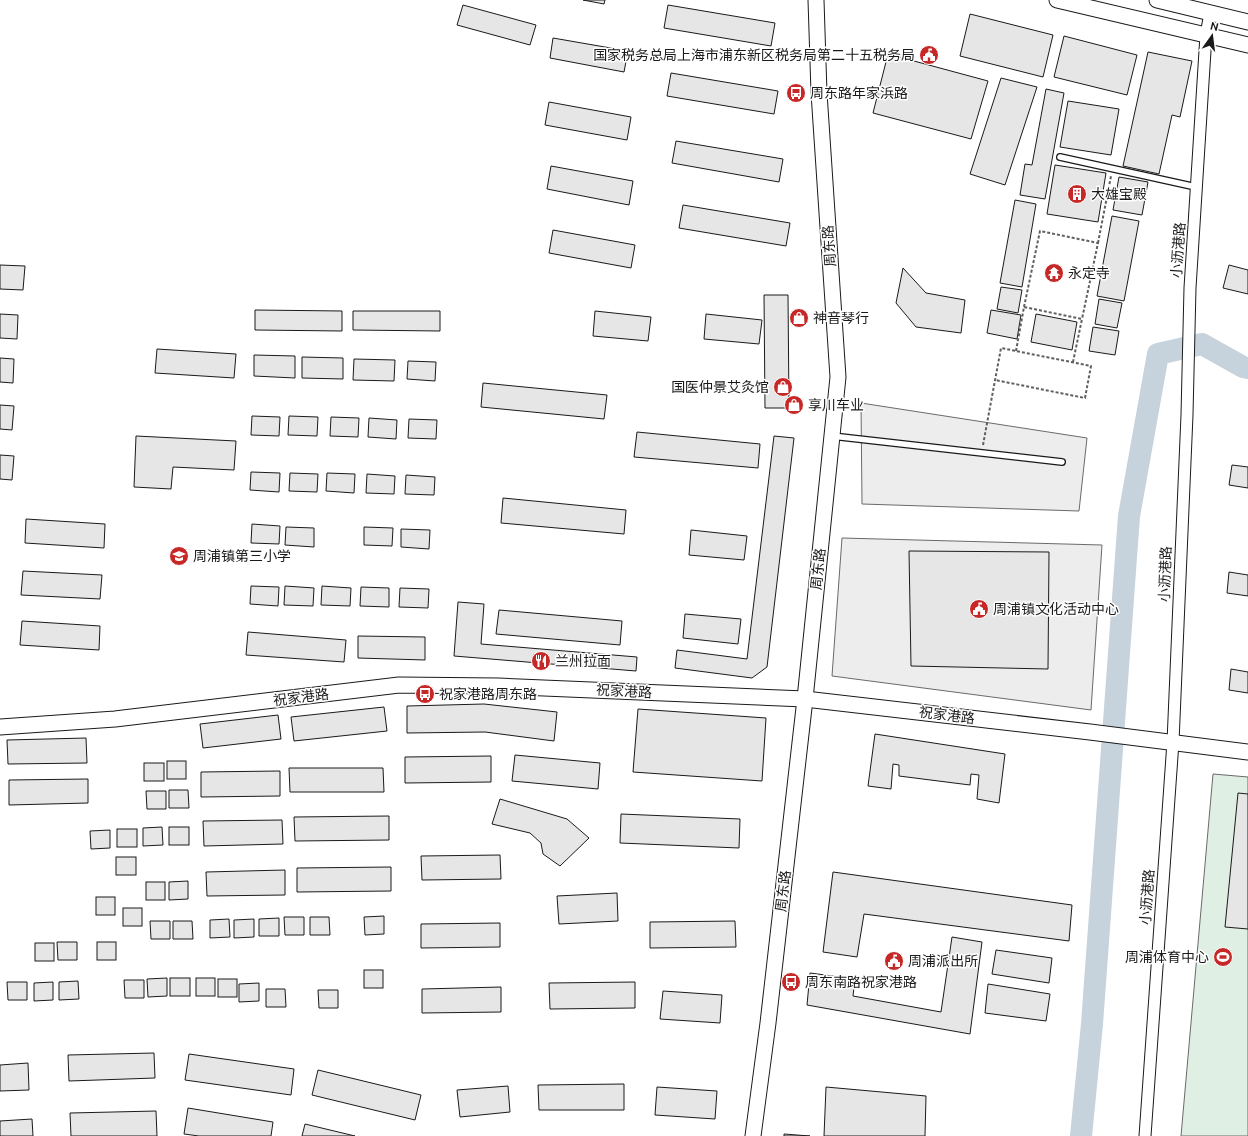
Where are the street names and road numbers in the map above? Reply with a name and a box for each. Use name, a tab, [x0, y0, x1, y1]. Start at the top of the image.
street label: 小沥港路	[1168, 222, 1188, 278]
street label: 周东路	[820, 224, 838, 268]
street label: 小沥港路	[1156, 546, 1174, 602]
street label: 周东路	[808, 547, 828, 591]
street label: 祝家港路	[596, 682, 652, 700]
street label: 祝家港路	[272, 686, 330, 708]
street label: 祝家港路	[918, 704, 976, 726]
street label: 周东路	[773, 869, 793, 913]
street label: 小沥港路	[1137, 869, 1157, 925]

